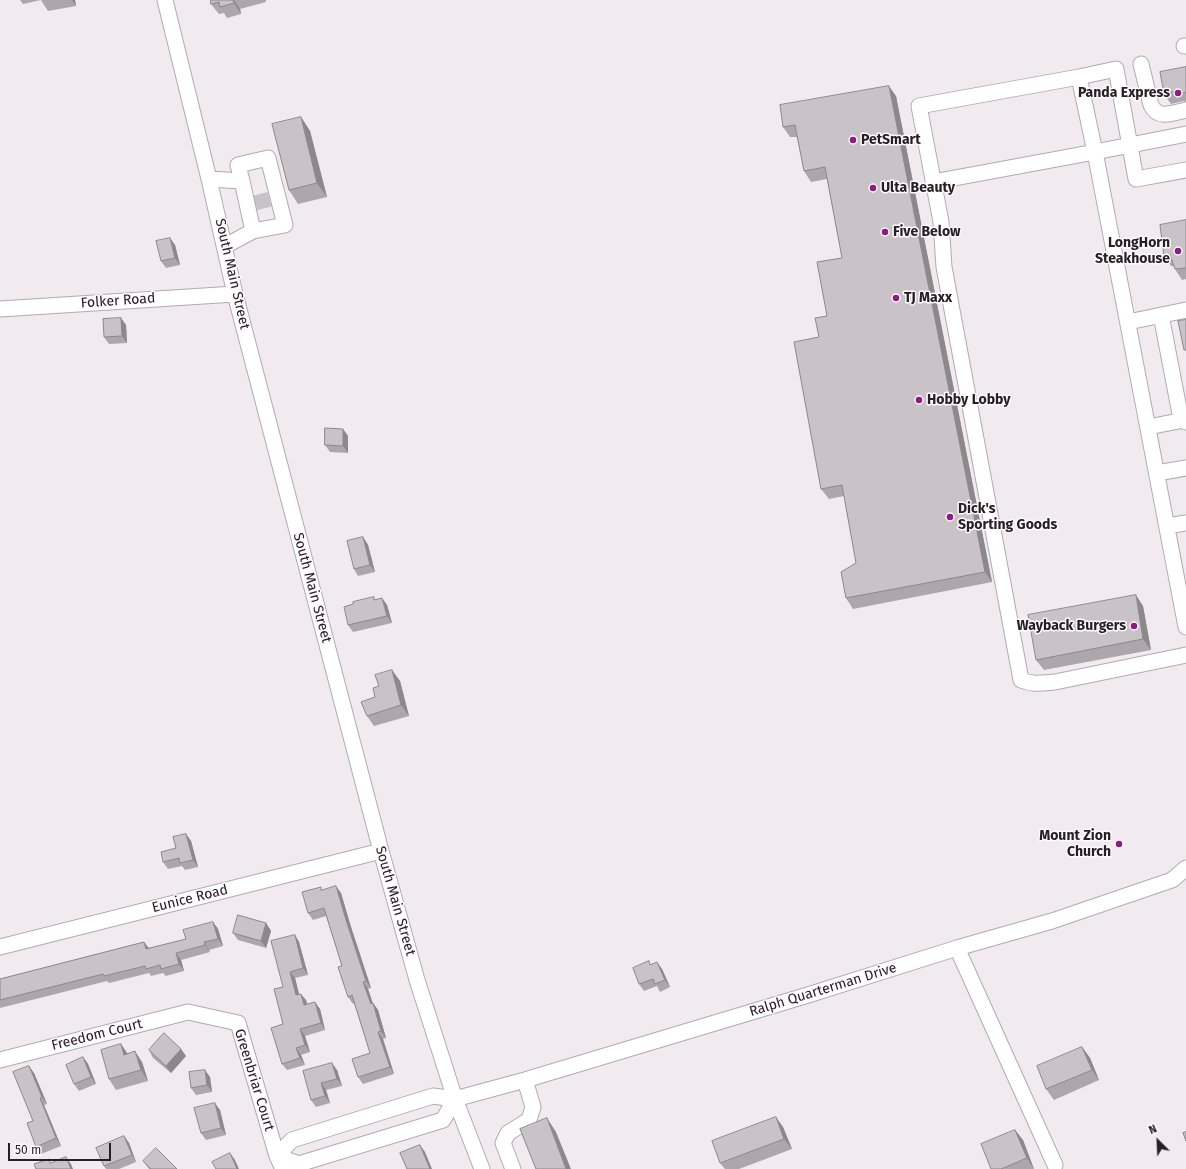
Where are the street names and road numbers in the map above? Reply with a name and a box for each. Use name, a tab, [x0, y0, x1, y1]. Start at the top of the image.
street label: South Main Street	[211, 217, 253, 331]
street label: Folker Road	[80, 290, 156, 312]
street label: South Main Street	[289, 531, 335, 645]
street label: South Main Street	[371, 844, 419, 958]
street label: Eunice Road	[150, 881, 230, 917]
street label: Ralph Quarterman Drive	[747, 960, 899, 1020]
street label: Freedom Court	[50, 1016, 144, 1054]
street label: Greenbriar Court	[230, 1027, 278, 1133]

